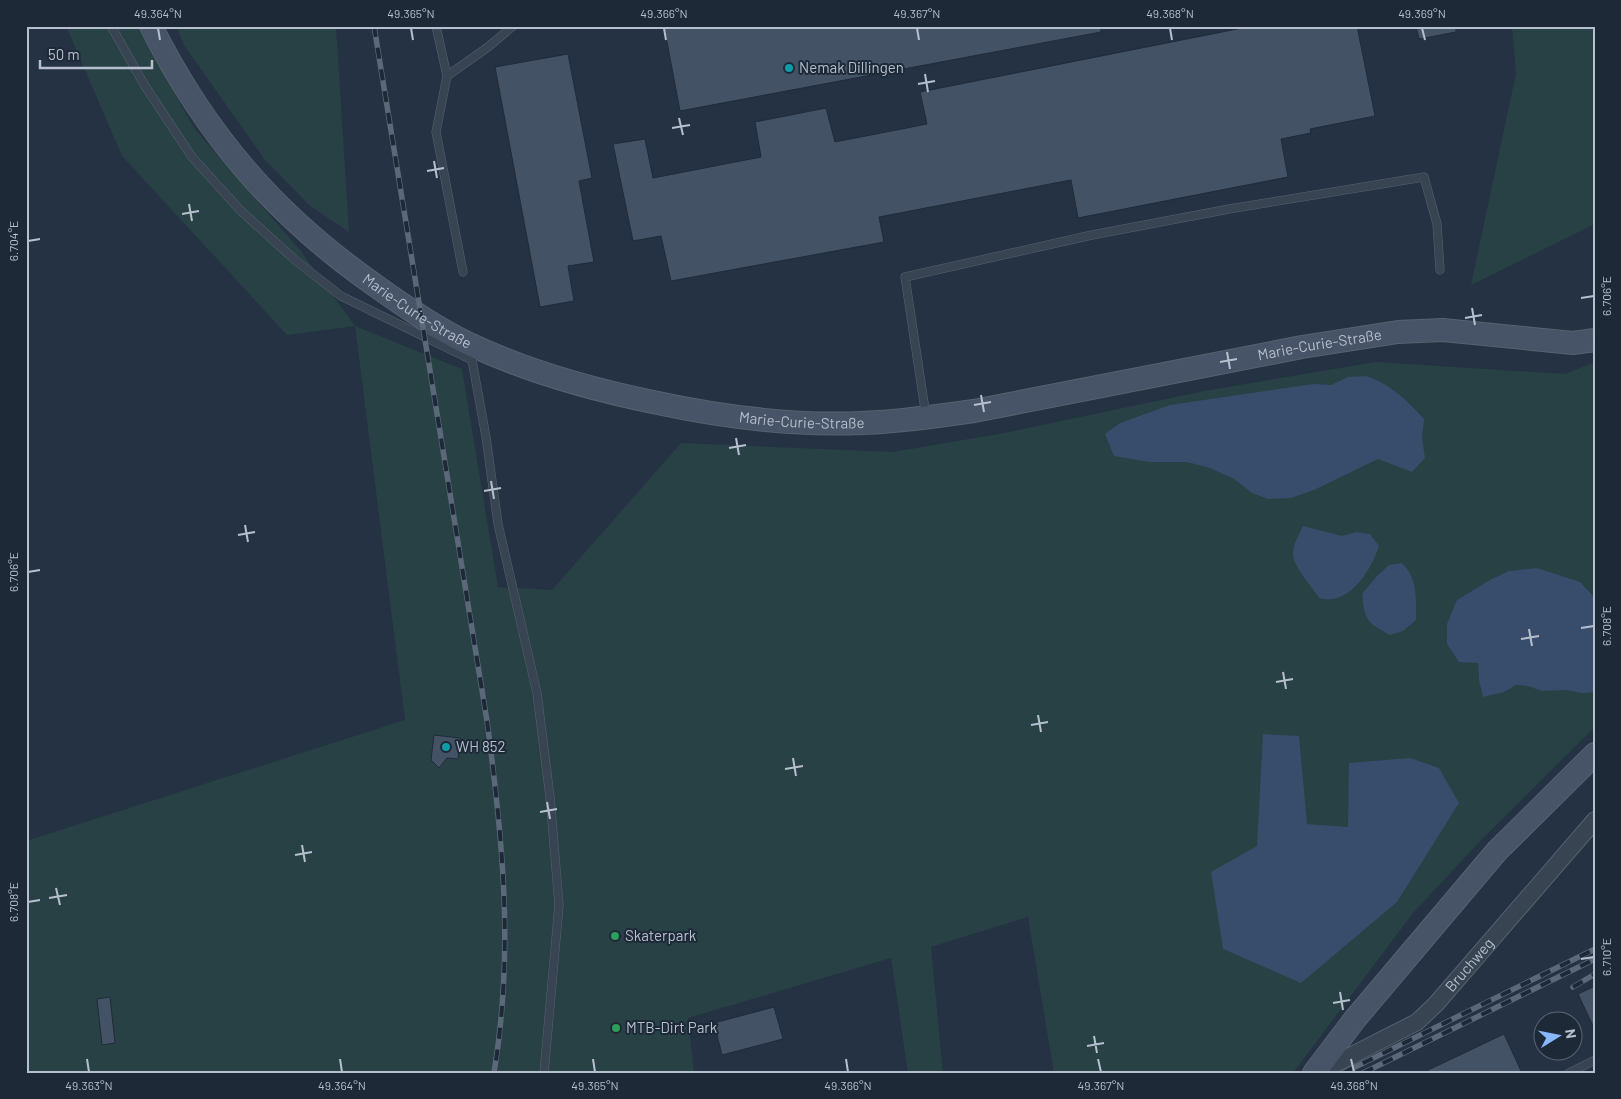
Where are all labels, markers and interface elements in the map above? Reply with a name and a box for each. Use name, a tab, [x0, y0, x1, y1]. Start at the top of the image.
text: 49.364°N	[134, 6, 182, 20]
text: 49.365°N	[387, 6, 435, 20]
text: 49.366°N	[640, 6, 688, 20]
text: 49.367°N	[894, 6, 940, 20]
text: 49.368°N	[1146, 6, 1194, 20]
text: 49.369°N	[1398, 6, 1446, 20]
scale bar	[40, 38, 152, 70]
text: 50 m	[48, 45, 80, 63]
place label: Nemak Dillingen	[799, 58, 904, 76]
marker: Nemak Dillingen	[783, 62, 795, 74]
text: 6.704°E	[6, 221, 20, 261]
street label: Marie-Curie-Straße	[359, 269, 475, 352]
text: 6.706°E	[1599, 276, 1613, 316]
street label: Marie-Curie-Straße	[1256, 325, 1383, 363]
street label: Marie-Curie-Straße	[738, 407, 865, 432]
text: 6.706°E	[6, 552, 20, 592]
text: 6.708°E	[1599, 606, 1613, 646]
place label: WH 852	[456, 737, 506, 755]
marker: WH 852	[440, 741, 452, 753]
text: 6.708°E	[6, 882, 20, 922]
place label: Skaterpark	[625, 926, 697, 944]
marker: Skaterpark	[609, 930, 621, 942]
street label: Bruchweg	[1441, 934, 1497, 995]
text: 6.710°E	[1599, 938, 1613, 976]
north arrow	[1534, 1012, 1584, 1062]
place label: MTB-Dirt Park	[626, 1018, 718, 1036]
marker: MTB-Dirt Park	[610, 1022, 622, 1034]
text: N	[1562, 1028, 1580, 1040]
text: 49.363°N	[65, 1078, 113, 1092]
text: 49.364°N	[318, 1078, 366, 1092]
text: 49.365°N	[571, 1078, 619, 1092]
text: 49.366°N	[824, 1078, 872, 1092]
text: 49.367°N	[1078, 1078, 1124, 1092]
text: 49.368°N	[1330, 1078, 1378, 1092]

